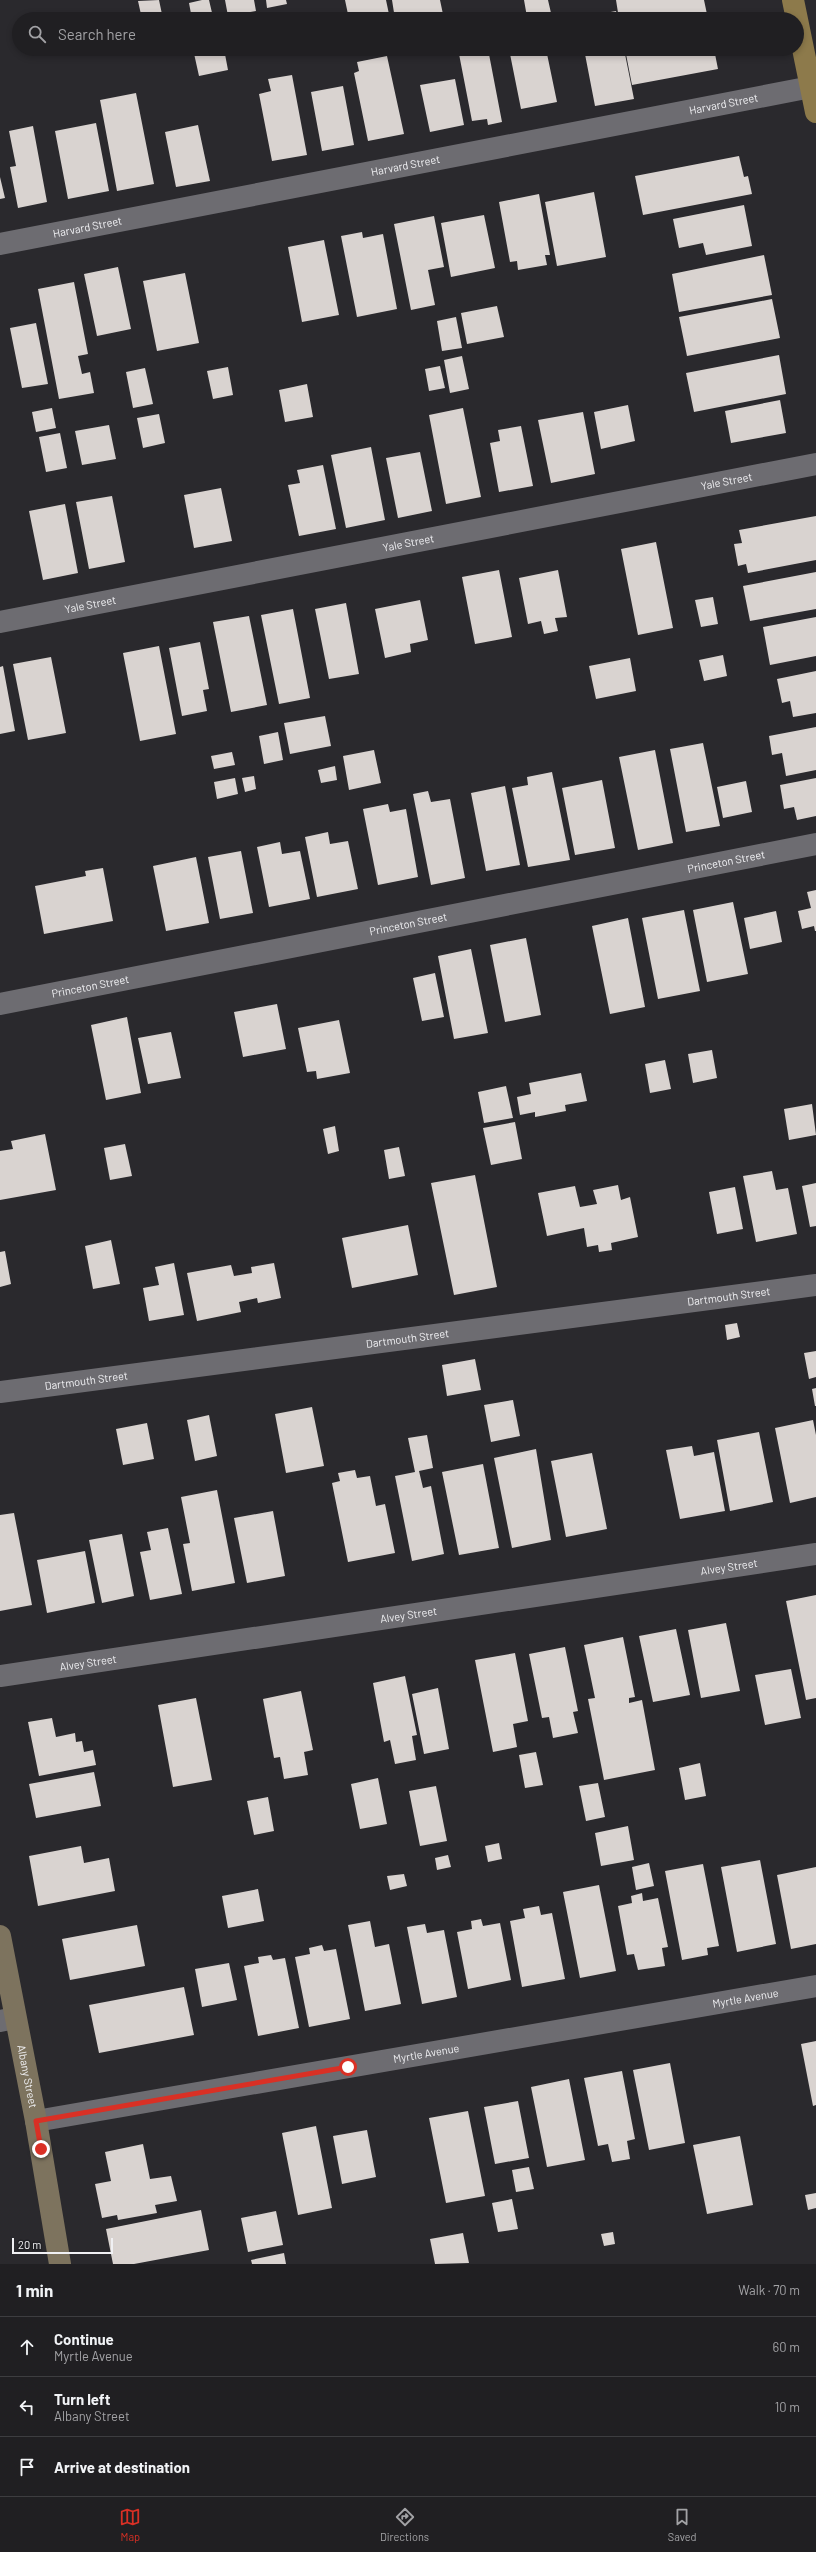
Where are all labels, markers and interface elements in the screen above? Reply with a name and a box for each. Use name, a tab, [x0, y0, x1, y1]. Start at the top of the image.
search box	[12, 12, 804, 56]
icon: search	[26, 23, 48, 45]
text: Search here	[58, 25, 136, 43]
street label: Harvard Street	[688, 90, 759, 116]
street label: Harvard Street	[370, 152, 441, 178]
street label: Harvard Street	[52, 214, 123, 240]
street label: Yale Street	[700, 470, 753, 492]
street label: Yale Street	[382, 531, 435, 554]
street label: Yale Street	[63, 593, 117, 615]
street label: Princeton Street	[686, 847, 766, 875]
street label: Princeton Street	[368, 910, 448, 937]
street label: Princeton Street	[50, 972, 130, 1000]
street label: Dartmouth Street	[686, 1284, 771, 1308]
street label: Dartmouth Street	[365, 1326, 450, 1350]
street label: Dartmouth Street	[44, 1368, 129, 1392]
street label: Alvey Street	[699, 1556, 758, 1577]
street label: Alvey Street	[379, 1604, 438, 1625]
street label: Alvey Street	[59, 1652, 117, 1673]
street label: Myrtle Avenue	[711, 1986, 779, 2010]
street label: Myrtle Avenue	[392, 2041, 460, 2065]
street label: Albany Street	[15, 2044, 40, 2109]
route start	[339, 2058, 357, 2076]
route end	[32, 2140, 50, 2158]
scale bar	[12, 2236, 113, 2255]
text: 20 m	[18, 2238, 41, 2251]
text: 1 min	[16, 2280, 53, 2300]
text: Walk · 70 m	[738, 2282, 800, 2298]
text: Continue	[54, 2330, 114, 2348]
icon: ahead	[16, 2336, 38, 2358]
text: 60 m	[773, 2339, 800, 2355]
text: Myrtle Avenue	[54, 2348, 133, 2364]
text: Turn left	[54, 2390, 110, 2408]
icon: left	[16, 2396, 38, 2418]
text: 10 m	[775, 2399, 800, 2415]
text: Albany Street	[54, 2408, 130, 2424]
icon: arrive	[16, 2456, 38, 2478]
text: Arrive at destination	[54, 2458, 190, 2476]
tab: Map	[119, 2506, 141, 2543]
tab: Directions	[380, 2506, 429, 2543]
tab: Saved	[668, 2506, 697, 2543]

